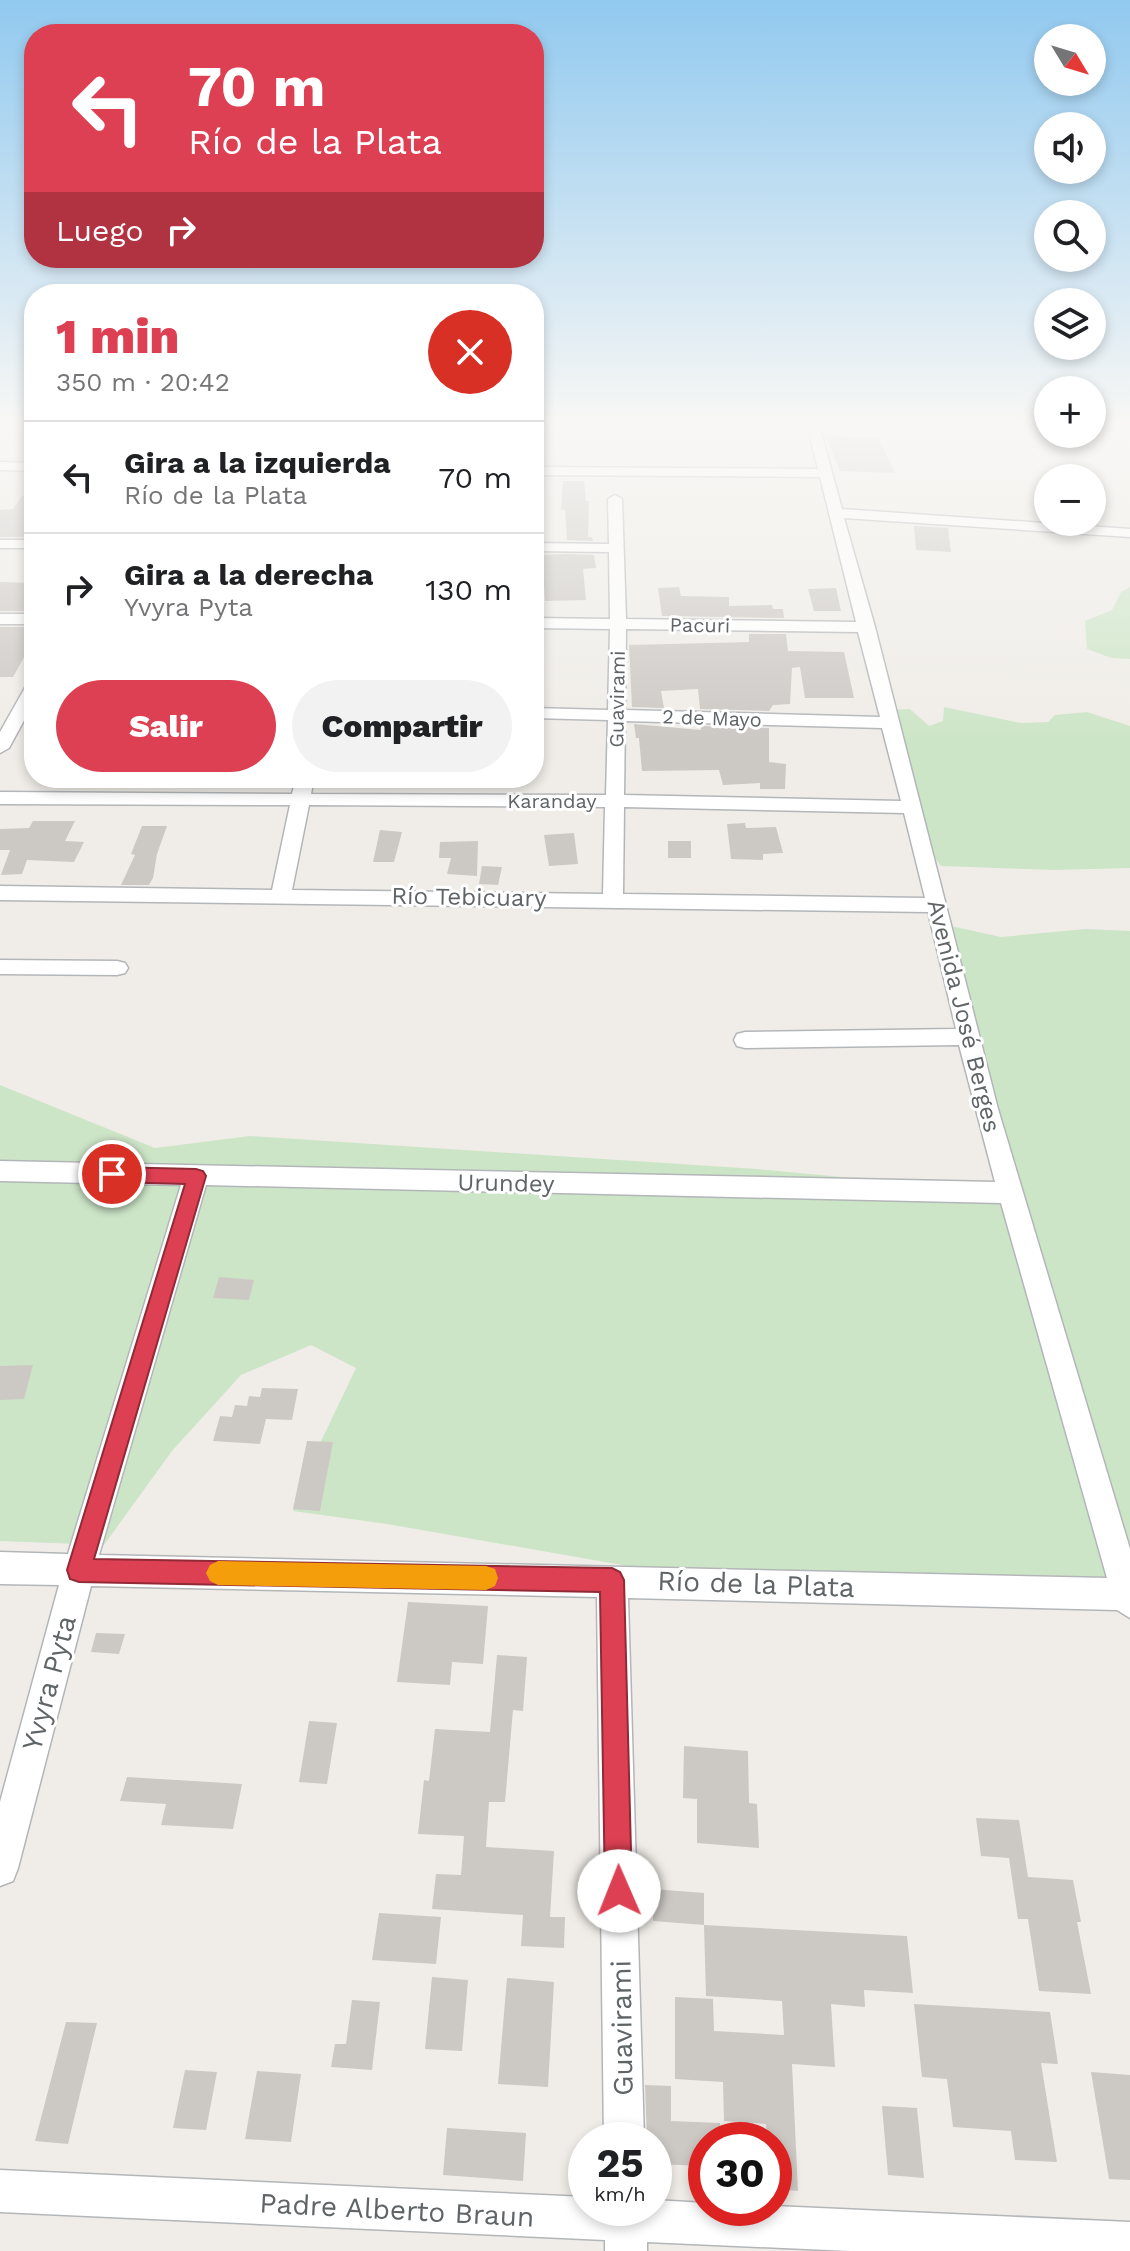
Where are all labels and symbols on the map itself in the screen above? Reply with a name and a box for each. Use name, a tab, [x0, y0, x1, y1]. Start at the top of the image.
north arrow	[1034, 24, 1106, 96]
street label: Pacuri	[670, 612, 730, 638]
street label: Guavirami	[604, 650, 630, 748]
street label: 2 de Mayo	[662, 704, 762, 732]
street label: Karanday	[507, 789, 597, 813]
street label: Río Tebicuary	[391, 882, 547, 912]
street label: Avenida José Berges	[922, 897, 1006, 1135]
pin	[78, 1140, 146, 1208]
street label: Urundey	[457, 1168, 555, 1198]
street label: Río de la Plata	[657, 1564, 855, 1604]
street label: Yvyra Pyta	[15, 1612, 83, 1754]
position arrow	[577, 1849, 661, 1933]
street label: Guavirami	[604, 1960, 640, 2096]
speed limit sign: 30	[688, 2122, 792, 2226]
street label: Padre Alberto Braun	[259, 2186, 535, 2234]

